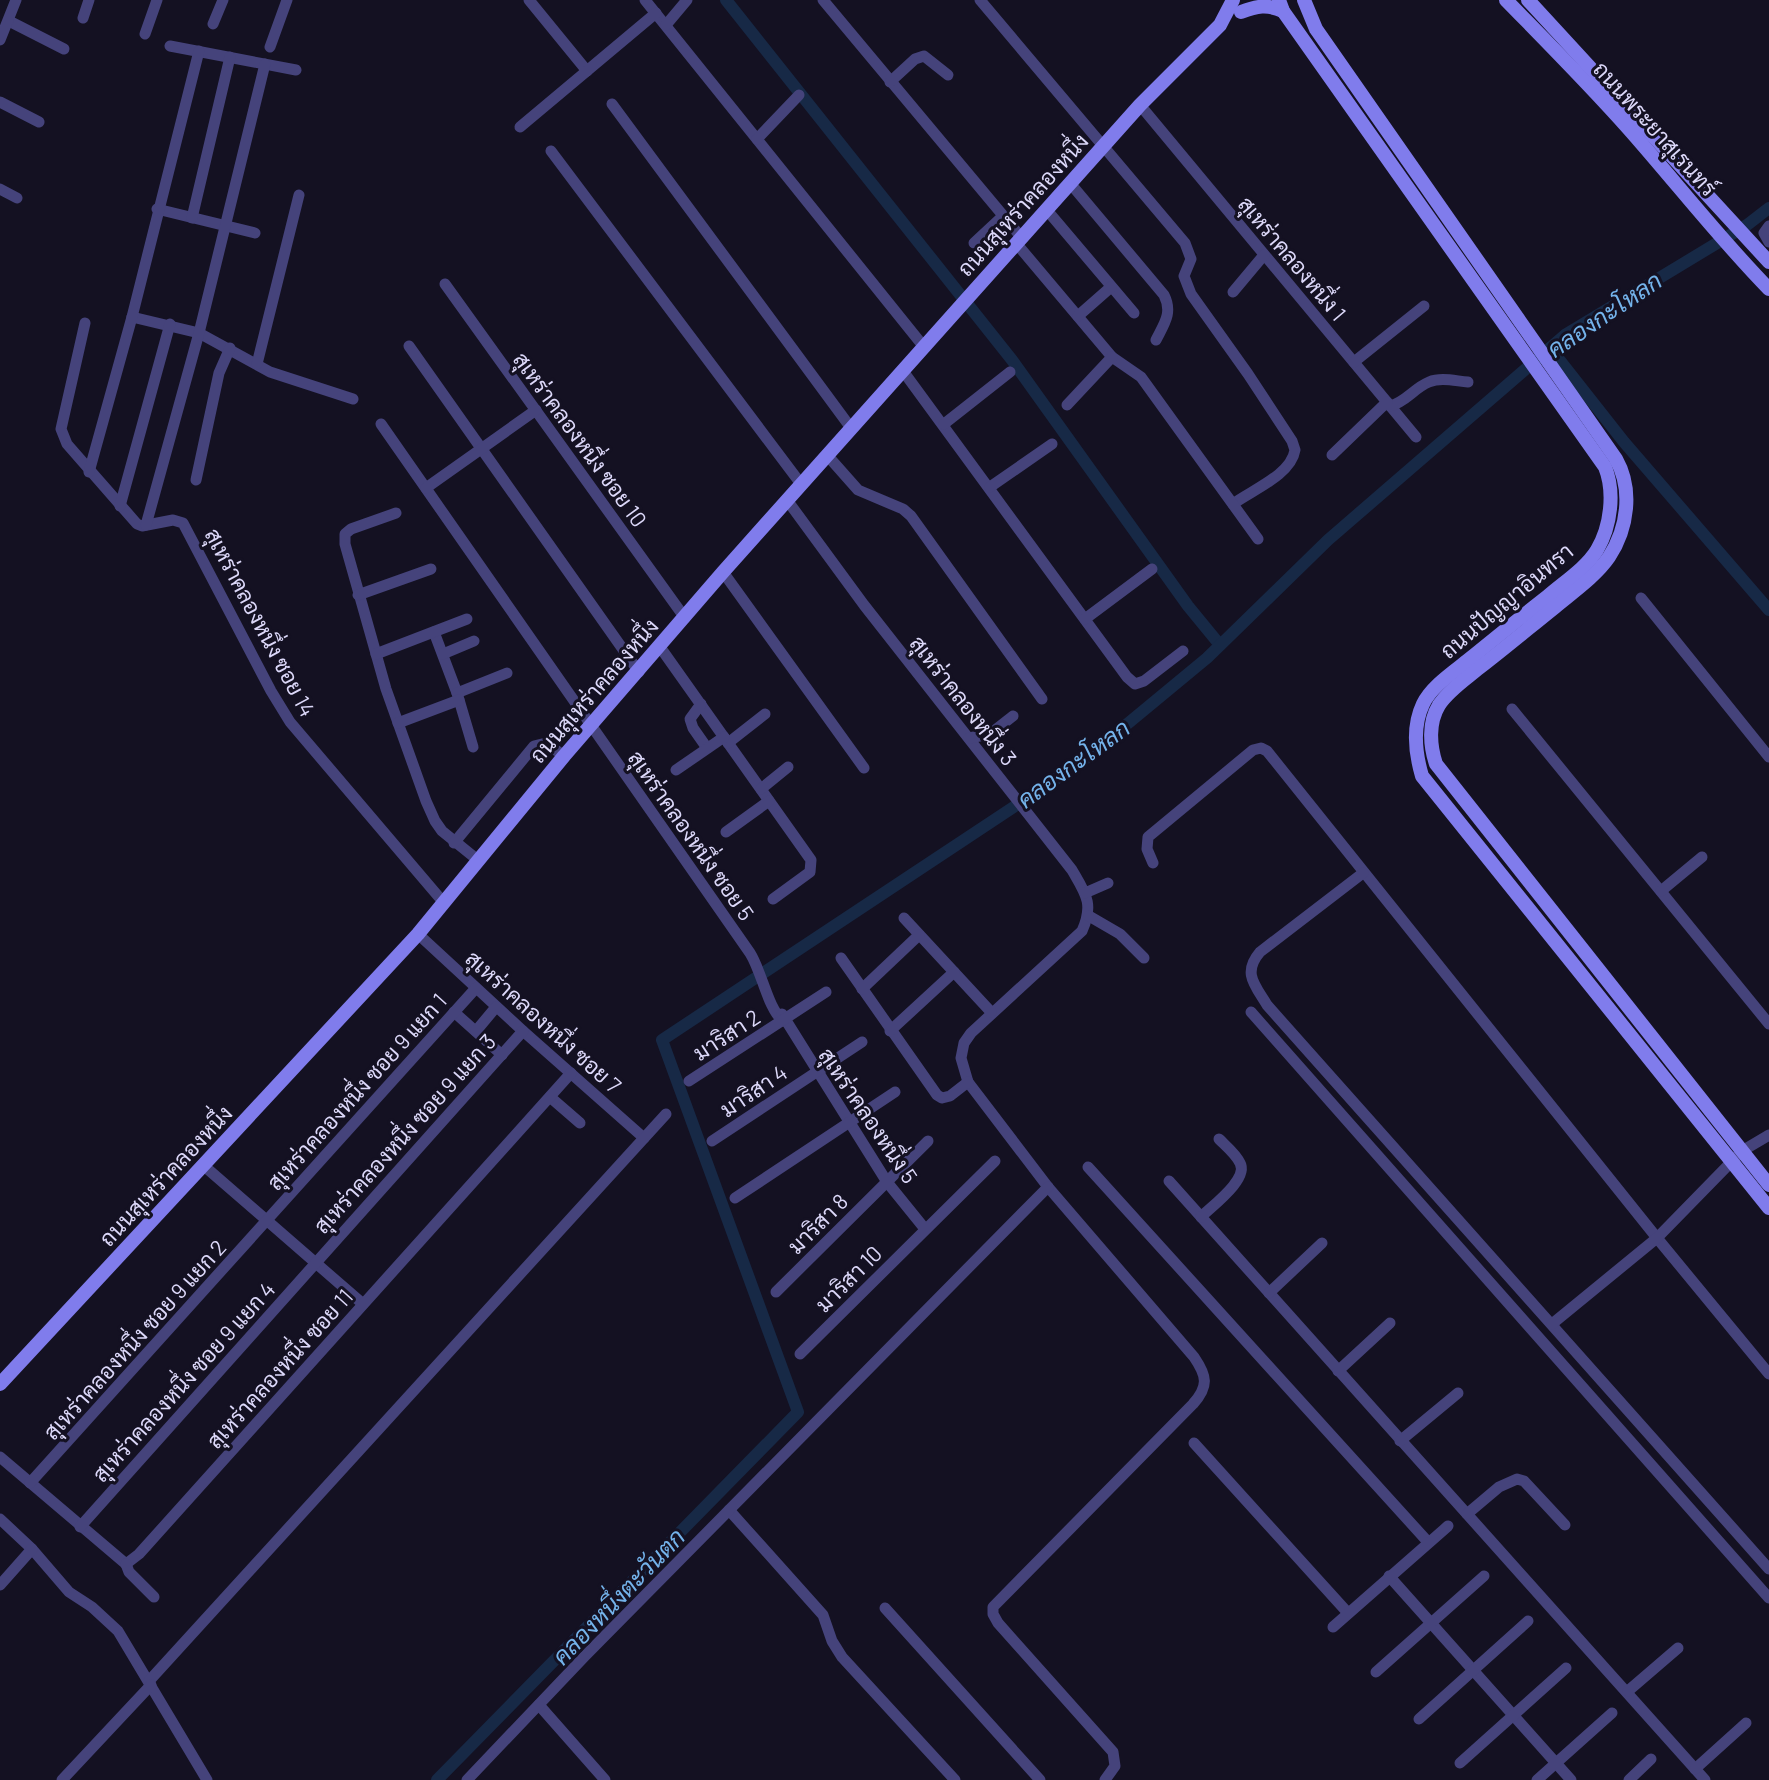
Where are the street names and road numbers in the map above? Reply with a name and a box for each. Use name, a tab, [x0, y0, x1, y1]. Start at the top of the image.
street label: ถนนพระยาสุเรนทร์	[1586, 56, 1723, 203]
street label: ถนนสุเหร่าคลองหนึ่ง	[948, 124, 1096, 283]
street label: สุเหร่าคลองหนึ่ง 1	[1231, 188, 1356, 328]
street label: สุเหร่าคลองหนึ่ง ซอย 10	[506, 344, 657, 534]
street label: สุเหร่าคลองหนึ่ง ซอย 14	[197, 521, 326, 722]
street label: ถนนปัญญาอินทรา	[1434, 537, 1579, 665]
street label: ถนนสุเหร่าคลองหนึ่ง	[520, 609, 666, 770]
street label: สุเหร่าคลองหนึ่ง 3	[902, 627, 1027, 773]
street label: สุเหร่าคลองหนึ่ง ซอย 5	[620, 742, 764, 927]
street label: สุเหร่าคลองหนึ่ง ซอย 7	[458, 941, 630, 1101]
street label: สุเหร่าคลองหนึ่ง ซอย 9 แยก 1	[257, 984, 454, 1197]
street label: มาริสา 2	[688, 1003, 764, 1065]
street label: สุเหร่าคลองหนึ่ง ซอย 9 แยก 3	[304, 1025, 503, 1241]
street label: สุเหร่าคลองหนึ่ง 5	[811, 1040, 928, 1190]
street label: มาริสา 4	[715, 1058, 791, 1122]
street label: ถนนสุเหร่าคลองหนึ่ง	[90, 1096, 240, 1253]
street label: มาริสา 8	[782, 1188, 852, 1258]
street label: สุเหร่าคลองหนึ่ง ซอย 9 แยก 2	[34, 1231, 234, 1447]
street label: มาริสา 10	[810, 1240, 886, 1316]
street label: สุเหร่าคลองหนึ่ง ซอย 9 แยก 4	[83, 1272, 283, 1489]
street label: สุเหร่าคลองหนึ่ง ซอย 11	[197, 1280, 360, 1456]

